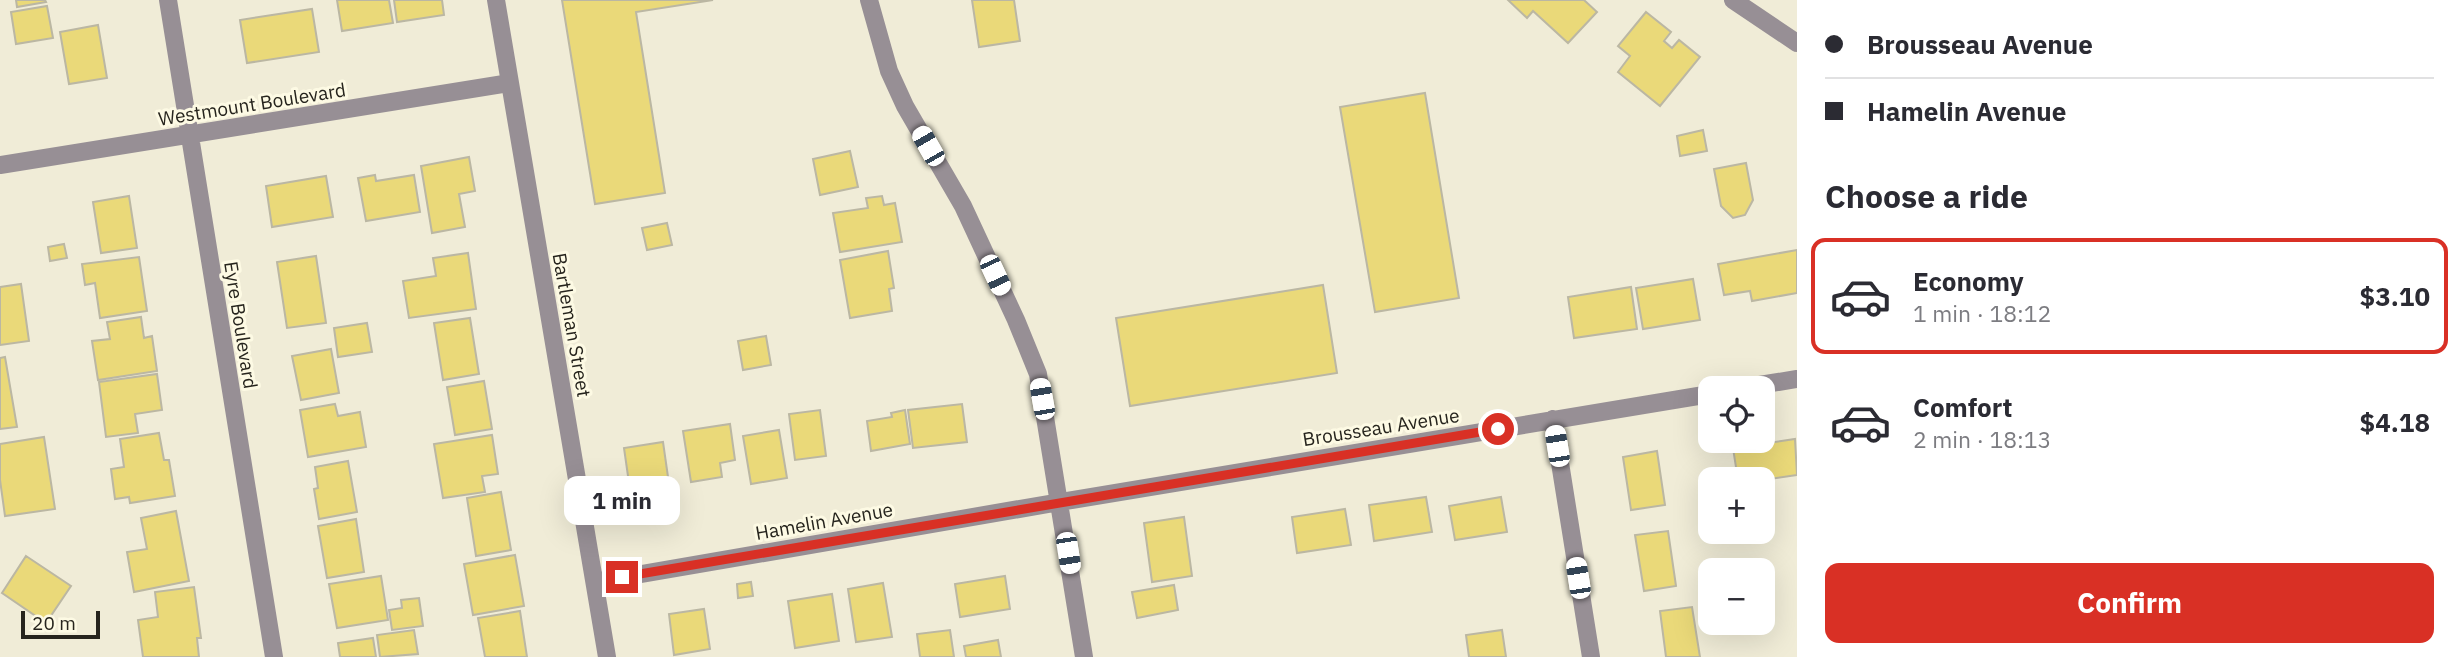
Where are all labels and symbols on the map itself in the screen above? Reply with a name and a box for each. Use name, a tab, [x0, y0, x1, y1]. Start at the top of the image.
street label: Westmount Boulevard	[157, 77, 347, 131]
car	[909, 123, 948, 169]
street label: Bartleman Street	[548, 251, 596, 399]
car	[977, 252, 1014, 298]
street label: Eyre Boulevard	[219, 259, 263, 391]
car	[1029, 376, 1056, 422]
street label: Brousseau Avenue	[1301, 403, 1461, 451]
route start	[1482, 413, 1514, 445]
car	[1544, 424, 1571, 468]
callout: 1 min	[564, 476, 680, 524]
street label: Hamelin Avenue	[753, 497, 895, 545]
car	[1055, 531, 1082, 575]
car	[1565, 556, 1592, 600]
route end	[606, 561, 638, 593]
scale bar	[21, 608, 100, 640]

